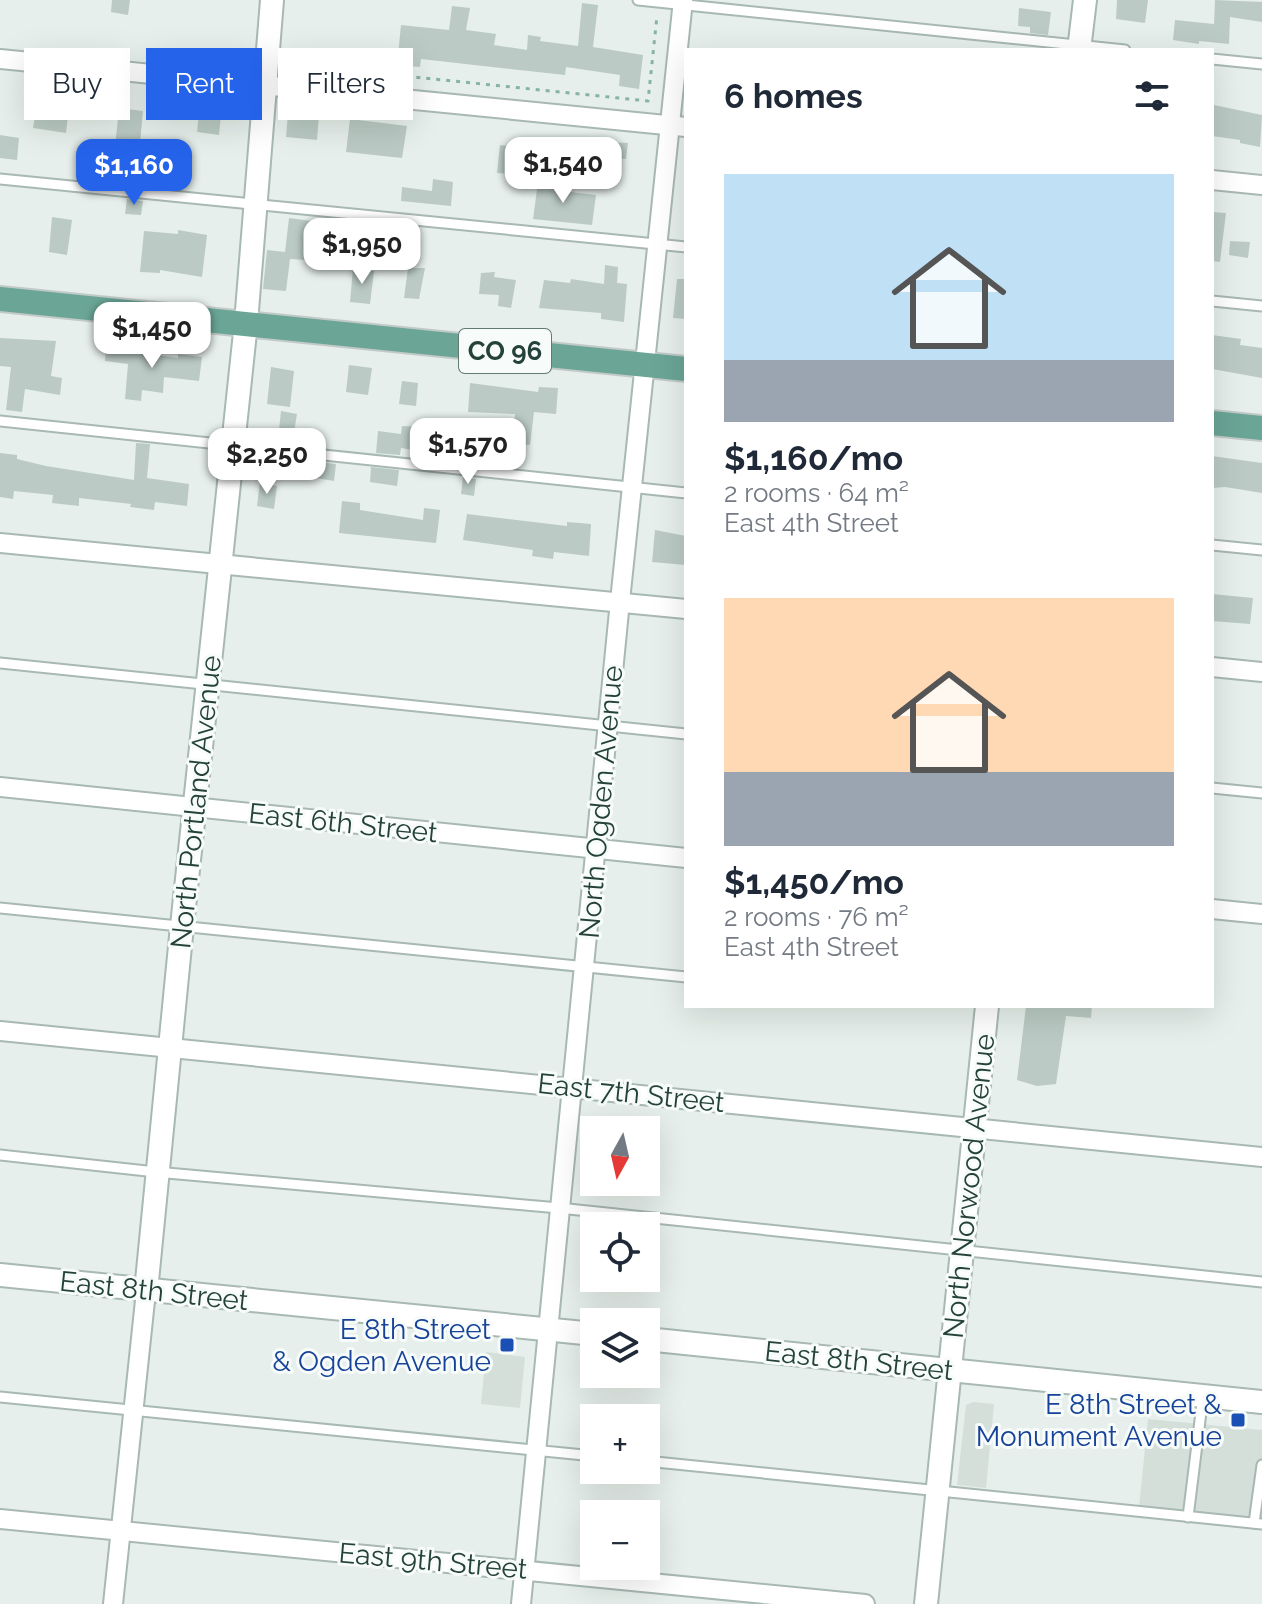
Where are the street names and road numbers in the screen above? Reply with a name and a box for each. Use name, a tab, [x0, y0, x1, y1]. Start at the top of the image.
road number: CO 96	[459, 329, 551, 373]
street label: North Portland Avenue	[164, 654, 228, 950]
street label: North Ogden Avenue	[573, 664, 629, 940]
street label: East 6th Street	[247, 797, 440, 849]
street label: North Norwood Avenue	[937, 1032, 1001, 1340]
street label: East 7th Street	[536, 1067, 727, 1119]
street label: East 8th Street	[58, 1265, 250, 1317]
street label: East 8th Street	[763, 1335, 955, 1387]
street label: East 9th Street	[337, 1536, 529, 1586]

